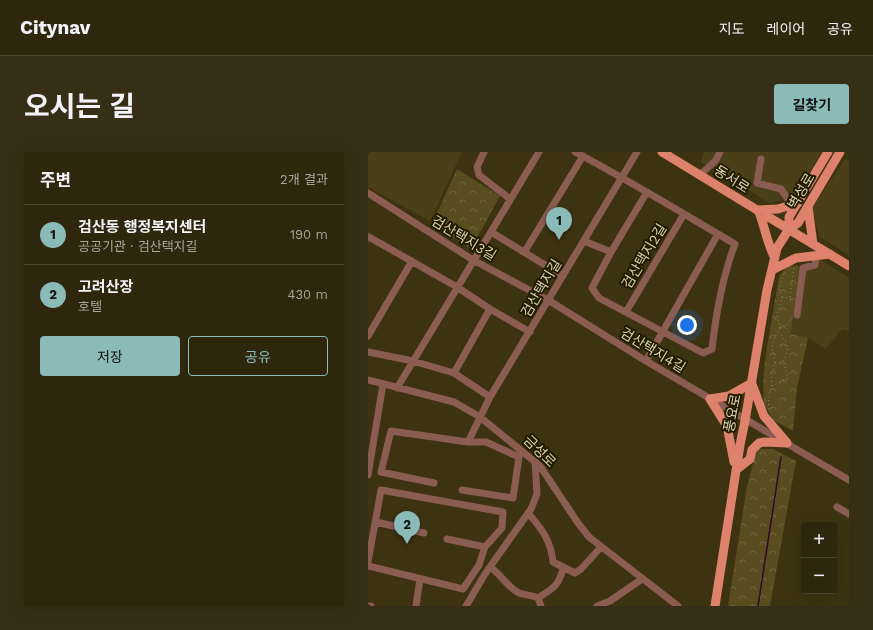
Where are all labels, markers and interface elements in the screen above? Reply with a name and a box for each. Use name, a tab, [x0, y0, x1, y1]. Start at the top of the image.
text: Citynav	[20, 16, 91, 39]
text: 지도	[719, 21, 745, 37]
text: 레이어	[767, 21, 805, 37]
text: 공유	[827, 21, 853, 37]
button: 길찾기	[774, 84, 849, 124]
text: 오시는 길	[24, 90, 135, 123]
street label: 동서로	[711, 162, 753, 196]
text: 주변	[40, 170, 71, 190]
street label: 벽성로	[784, 170, 818, 212]
text: 2개 결과	[280, 172, 328, 187]
pin: 1	[546, 207, 572, 240]
street label: 검산택지3길	[429, 212, 499, 264]
text: 검산동 행정복지센터	[78, 218, 207, 236]
street label: 검산택지2길	[618, 221, 670, 291]
text: 1	[50, 227, 56, 242]
text: 190 m	[290, 227, 328, 242]
text: 공공기관 · 검산택지길	[78, 239, 197, 254]
street label: 검산택지길	[518, 256, 564, 320]
text: 고려산장	[78, 278, 133, 296]
text: 2	[49, 287, 57, 302]
text: 430 m	[288, 287, 328, 302]
text: 호텔	[78, 299, 102, 314]
your location	[677, 315, 697, 335]
street label: 검산택지4길	[618, 324, 688, 376]
button: 저장	[40, 336, 180, 376]
button: 공유	[188, 336, 328, 376]
street label: 풍요로	[720, 392, 744, 433]
street label: 금성로	[521, 432, 559, 470]
pin: 2	[394, 511, 420, 544]
map controls	[801, 522, 837, 594]
button: +	[801, 522, 837, 558]
button: −	[801, 558, 837, 594]

